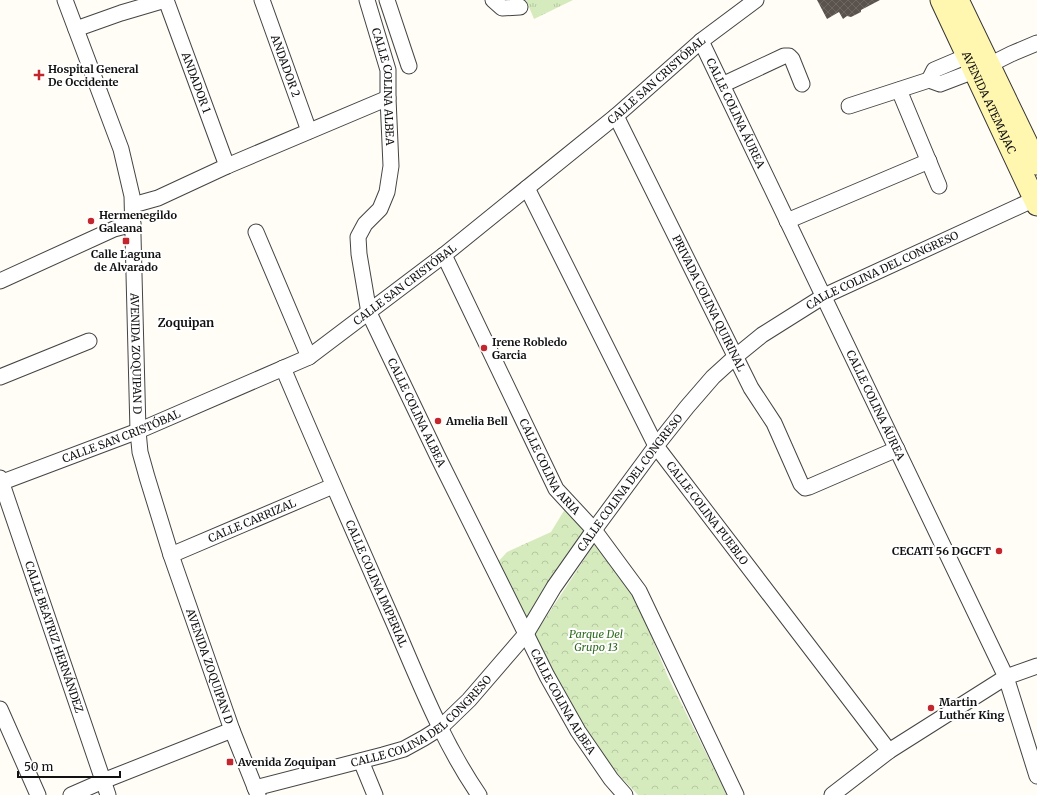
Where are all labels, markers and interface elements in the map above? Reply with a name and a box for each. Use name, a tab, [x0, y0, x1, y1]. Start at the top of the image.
street label: CALLE COLINA ALBEA	[369, 26, 397, 146]
street label: ANDADOR 2	[268, 32, 303, 99]
street label: CALLE SAN CRISTÓBAL	[605, 33, 708, 127]
street label: AVENIDA ATEMAJAC	[959, 48, 1019, 156]
street label: ANDADOR 1	[178, 49, 214, 115]
street label: CALLE COLINA ÁUREA	[703, 56, 768, 171]
place label: Hospital General De Occidente	[48, 62, 139, 89]
marker: Hospital General De Occidente	[33, 69, 45, 81]
place label: Hermenegildo Galeana	[99, 208, 177, 235]
marker: Hermenegildo Galeana	[86, 216, 96, 226]
street label: CALLE COLINA DEL CONGRESO	[803, 228, 961, 313]
street label: PRIVADA COLINA QUIRINAL	[669, 233, 749, 374]
marker: Calle Laguna de Alvarado	[121, 236, 131, 246]
street label: CALLE SAN CRISTÓBAL	[350, 241, 459, 328]
place label: Calle Laguna de Alvarado	[91, 247, 161, 274]
street label: AVENIDA ZOQUIPAN D	[127, 292, 145, 414]
district label: Zoquipan	[158, 315, 214, 330]
place label: Irene Robledo Garcia	[492, 335, 568, 362]
marker: Irene Robledo Garcia	[479, 343, 489, 353]
street label: CALLE COLINA ÁUREA	[843, 348, 908, 463]
street label: CALLE COLINA ALBEA	[385, 356, 449, 470]
street label: CALLE SAN CRISTÓBAL	[60, 406, 183, 466]
street label: CALLE COLINA DEL CONGRESO	[574, 411, 686, 554]
place label: Amelia Bell	[445, 414, 508, 428]
marker: Amelia Bell	[433, 416, 443, 426]
street label: CALLE COLINA ARIA	[516, 416, 583, 518]
street label: CALLE COLINA PUEBLO	[663, 459, 751, 568]
street label: CALLE CARRIZAL	[206, 496, 298, 545]
street label: CALLE COLINA IMPERIAL	[342, 518, 411, 650]
place label: CECATI 56 DGCFT	[892, 544, 991, 558]
marker: CECATI 56 DGCFT	[994, 546, 1004, 556]
street label: CALLE BEATRIZ HERNÁNDEZ	[22, 559, 87, 715]
street label: AVENIDA ZOQUIPAN D	[183, 606, 236, 726]
park label: Parque Del Grupo 13	[569, 627, 623, 654]
street label: CALLE COLINA ALBEA	[528, 646, 599, 757]
street label: CALLE COLINA DEL CONGRESO	[349, 672, 494, 770]
place label: Martin Luther King	[939, 695, 1005, 722]
marker: Martin Luther King	[926, 703, 936, 713]
scale bar	[18, 753, 120, 779]
place label: Avenida Zoquipan	[237, 755, 336, 769]
marker: Avenida Zoquipan	[225, 757, 235, 767]
text: 50 m	[24, 759, 53, 774]

